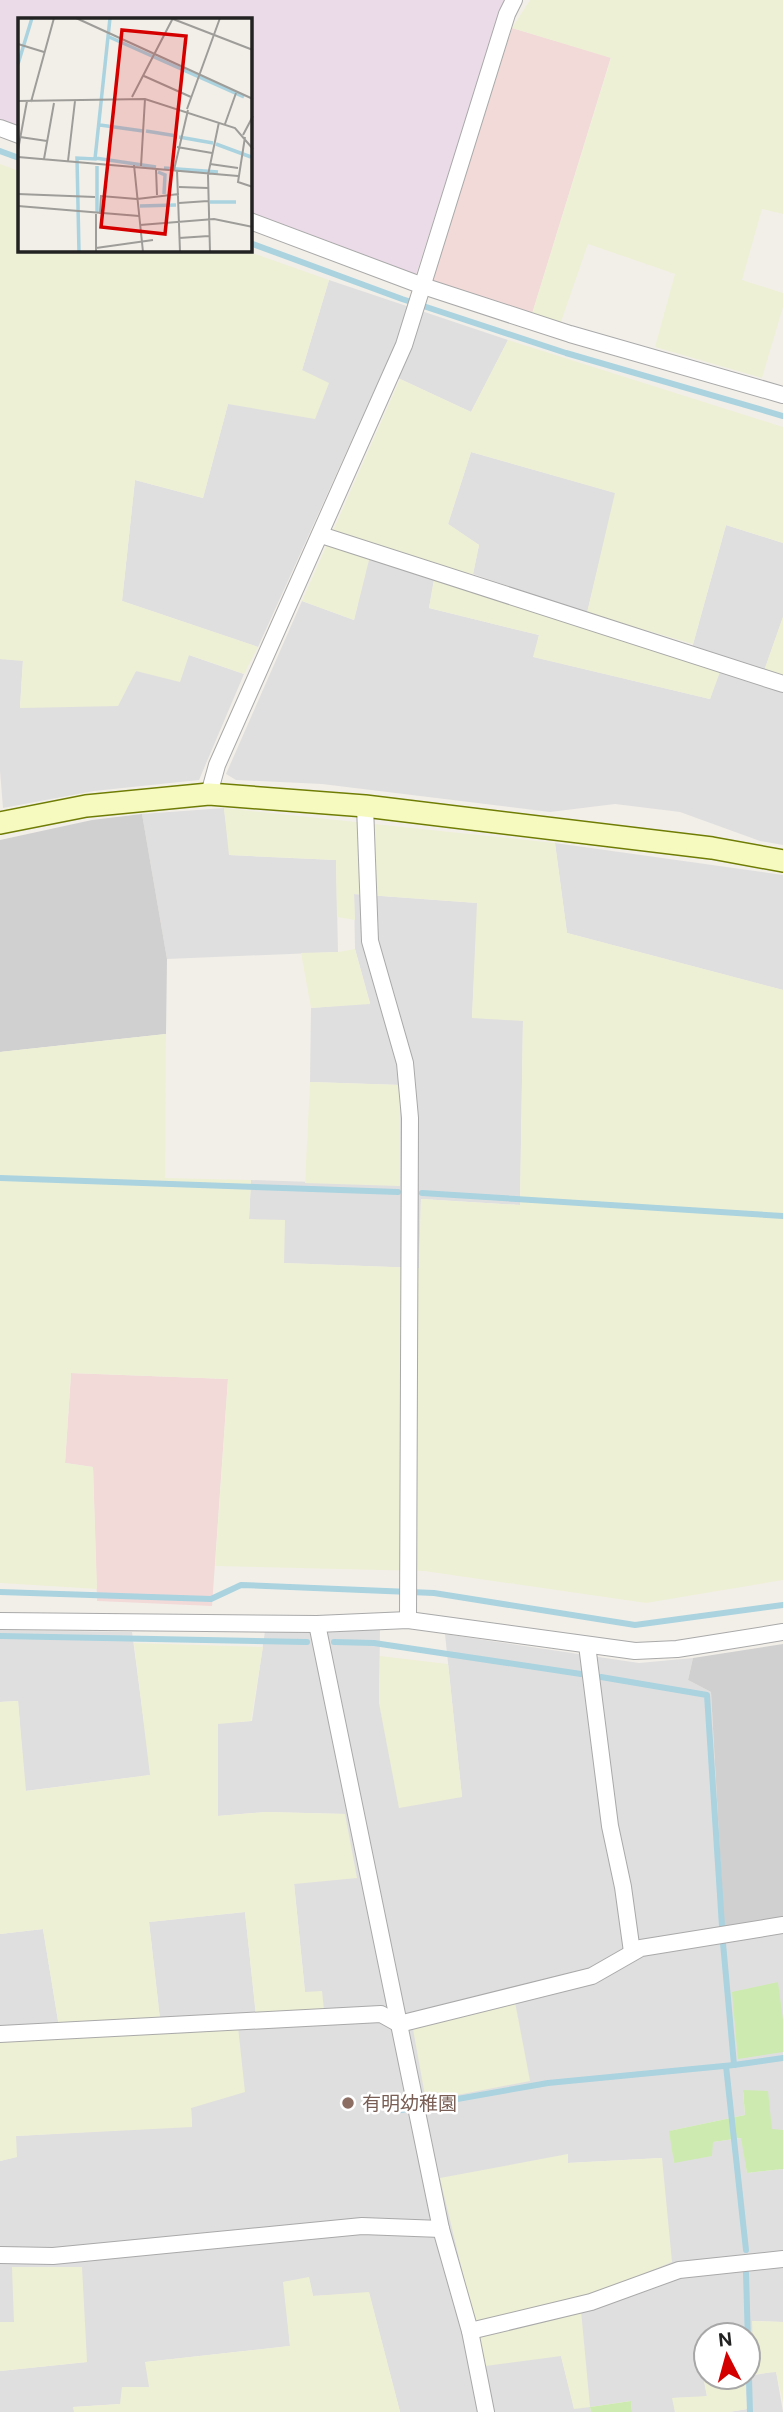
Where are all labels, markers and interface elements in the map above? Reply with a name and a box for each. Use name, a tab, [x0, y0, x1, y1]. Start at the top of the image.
inset map	[18, 18, 252, 252]
place label: 有明幼稚園	[362, 2091, 457, 2116]
marker: 有明幼稚園	[340, 2095, 356, 2111]
north arrow	[692, 2321, 762, 2391]
text: N	[717, 2326, 733, 2353]

